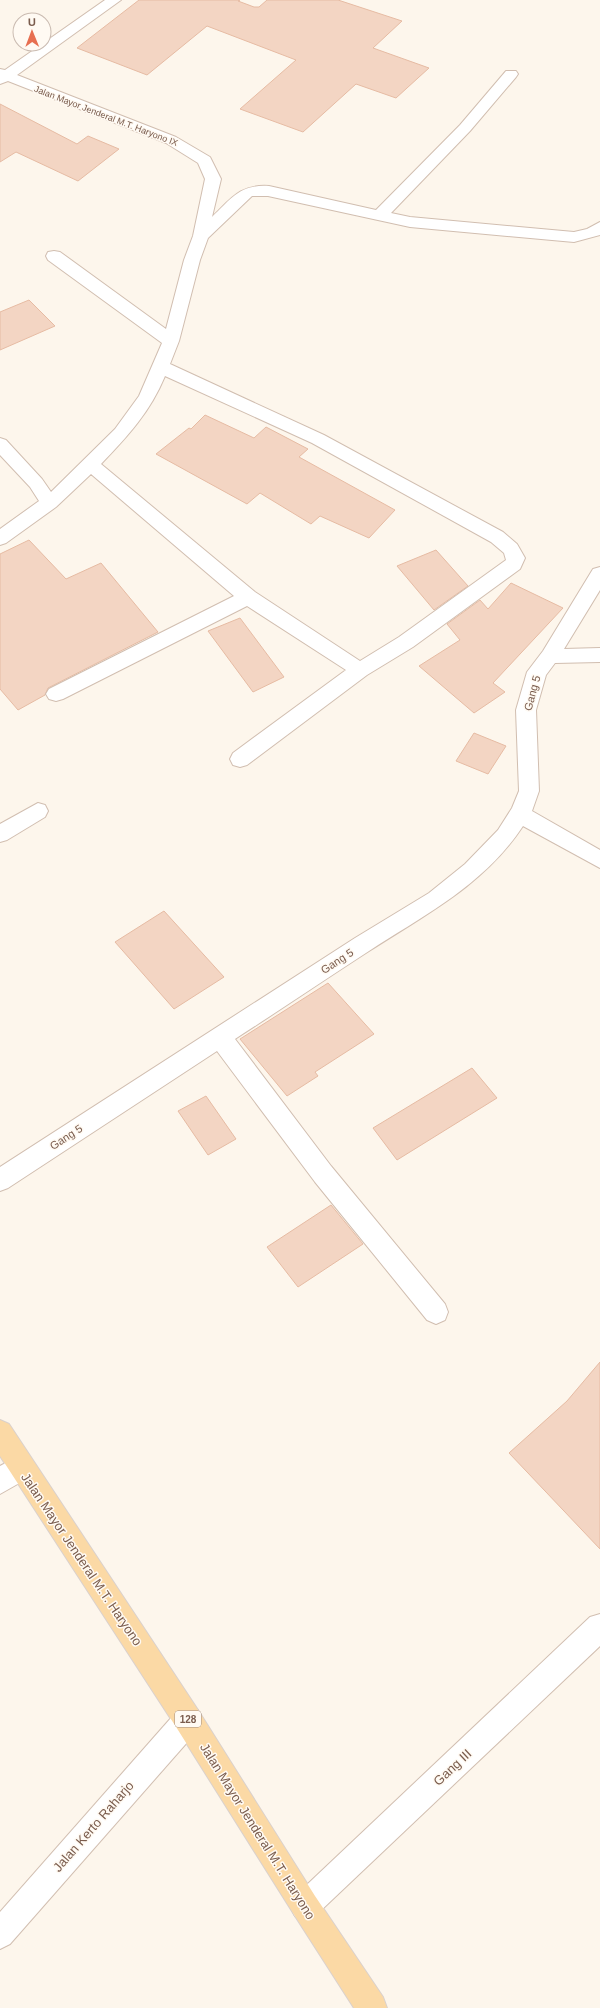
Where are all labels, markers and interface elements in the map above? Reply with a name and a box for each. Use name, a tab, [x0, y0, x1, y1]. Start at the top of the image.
north arrow	[12, 12, 52, 52]
text: U	[28, 16, 36, 28]
street label: Jalan Mayor Jenderal M.T. Haryono IX	[33, 84, 179, 148]
street label: Gang 5	[522, 674, 542, 712]
street label: Gang 5	[319, 946, 355, 976]
street label: Gang 5	[48, 1122, 84, 1152]
street label: Jalan Mayor Jenderal M.T. Haryono	[18, 1470, 145, 1649]
road number: 128	[175, 1711, 201, 1727]
street label: Jalan Mayor Jenderal M.T. Haryono	[197, 1740, 318, 1922]
street label: Gang III	[430, 1746, 474, 1789]
street label: Jalan Kerto Raharjo	[50, 1778, 137, 1875]

